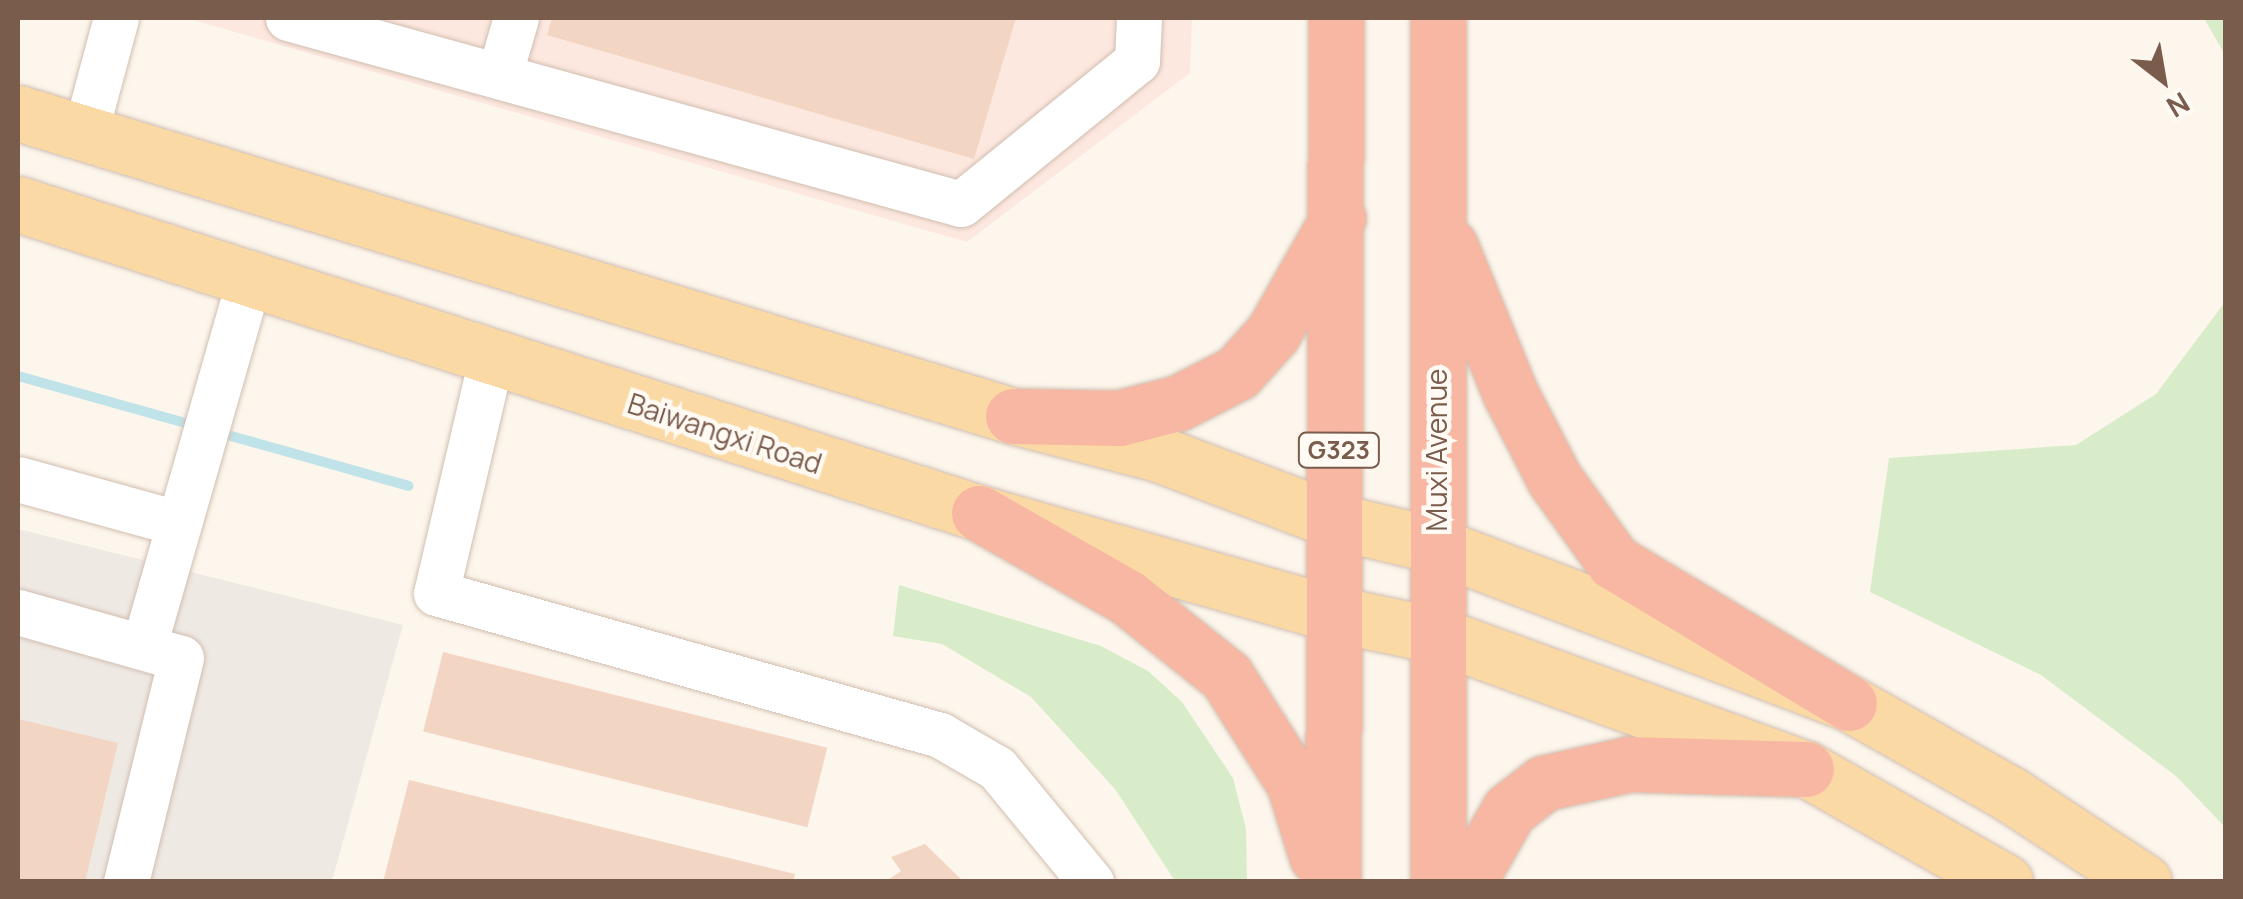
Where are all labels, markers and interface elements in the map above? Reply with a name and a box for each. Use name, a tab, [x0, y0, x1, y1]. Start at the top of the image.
north arrow	[2113, 30, 2213, 130]
text: N	[2160, 84, 2197, 127]
street label: Muxi Avenue	[1419, 369, 1453, 531]
street label: Baiwangxi Road	[624, 386, 826, 480]
road number: G323	[1296, 430, 1382, 470]

